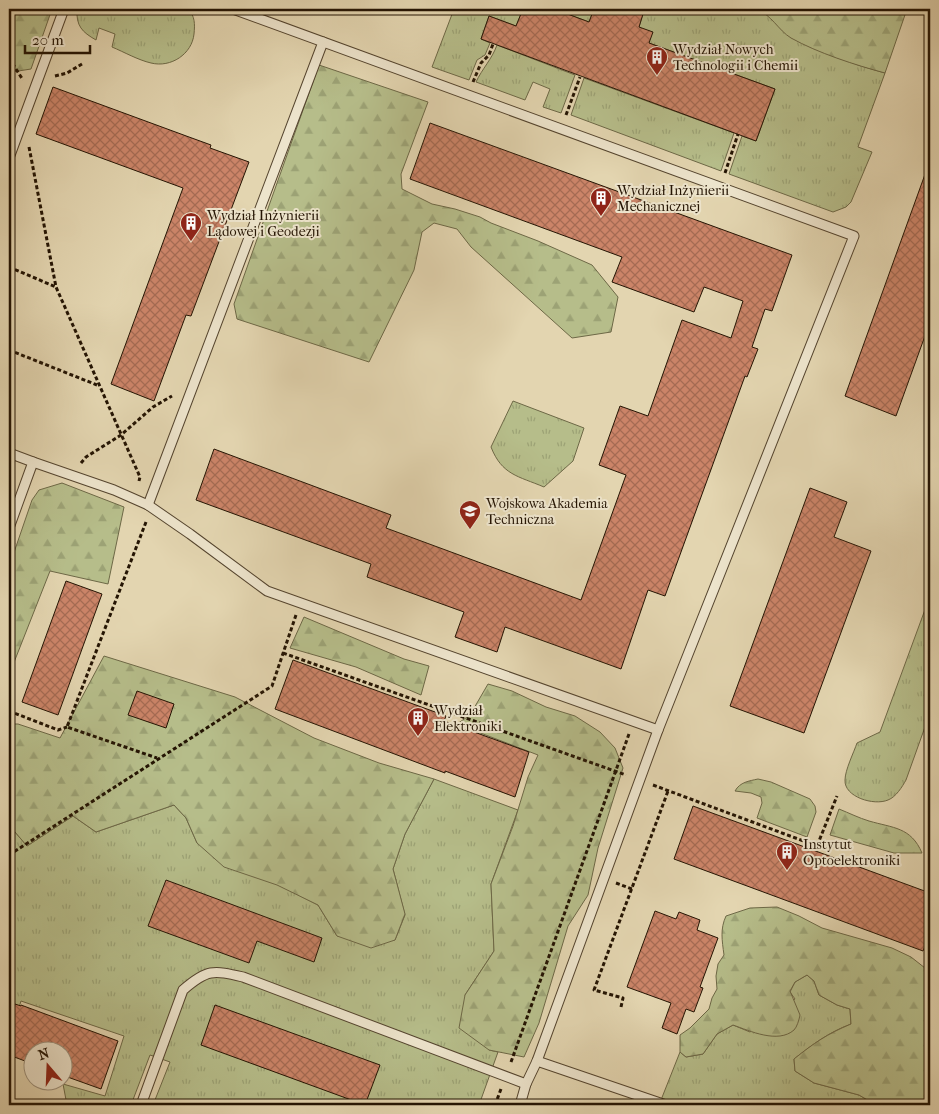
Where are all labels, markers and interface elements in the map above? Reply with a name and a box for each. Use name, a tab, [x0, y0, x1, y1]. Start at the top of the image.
scale bar	[25, 22, 90, 54]
text: 20 m	[32, 31, 64, 49]
place label: Wydział Nowych Technologii i Chemii	[672, 41, 798, 74]
building icon: Wydział Nowych Technologii i Chemii	[645, 45, 669, 76]
place label: Wydział Inżynierii Mechanicznej	[616, 182, 729, 215]
building icon: Wydział Inżynierii Mechanicznej	[589, 186, 613, 217]
place label: Wydział Inżynierii Lądowej i Geodezji	[206, 207, 320, 240]
building icon: Wydział Inżynierii Lądowej i Geodezji	[179, 211, 203, 242]
place label: Wojskowa Akademia Techniczna	[485, 495, 608, 528]
school or university icon: Wojskowa Akademia Techniczna	[458, 499, 482, 530]
place label: Wydział Elektroniki	[433, 702, 502, 735]
building icon: Wydział Elektroniki	[406, 706, 430, 737]
place label: Instytut Optoelektroniki	[803, 836, 900, 869]
building icon: Instytut Optoelektroniki	[775, 840, 799, 871]
north arrow	[22, 1042, 72, 1092]
text: N	[36, 1044, 52, 1064]

